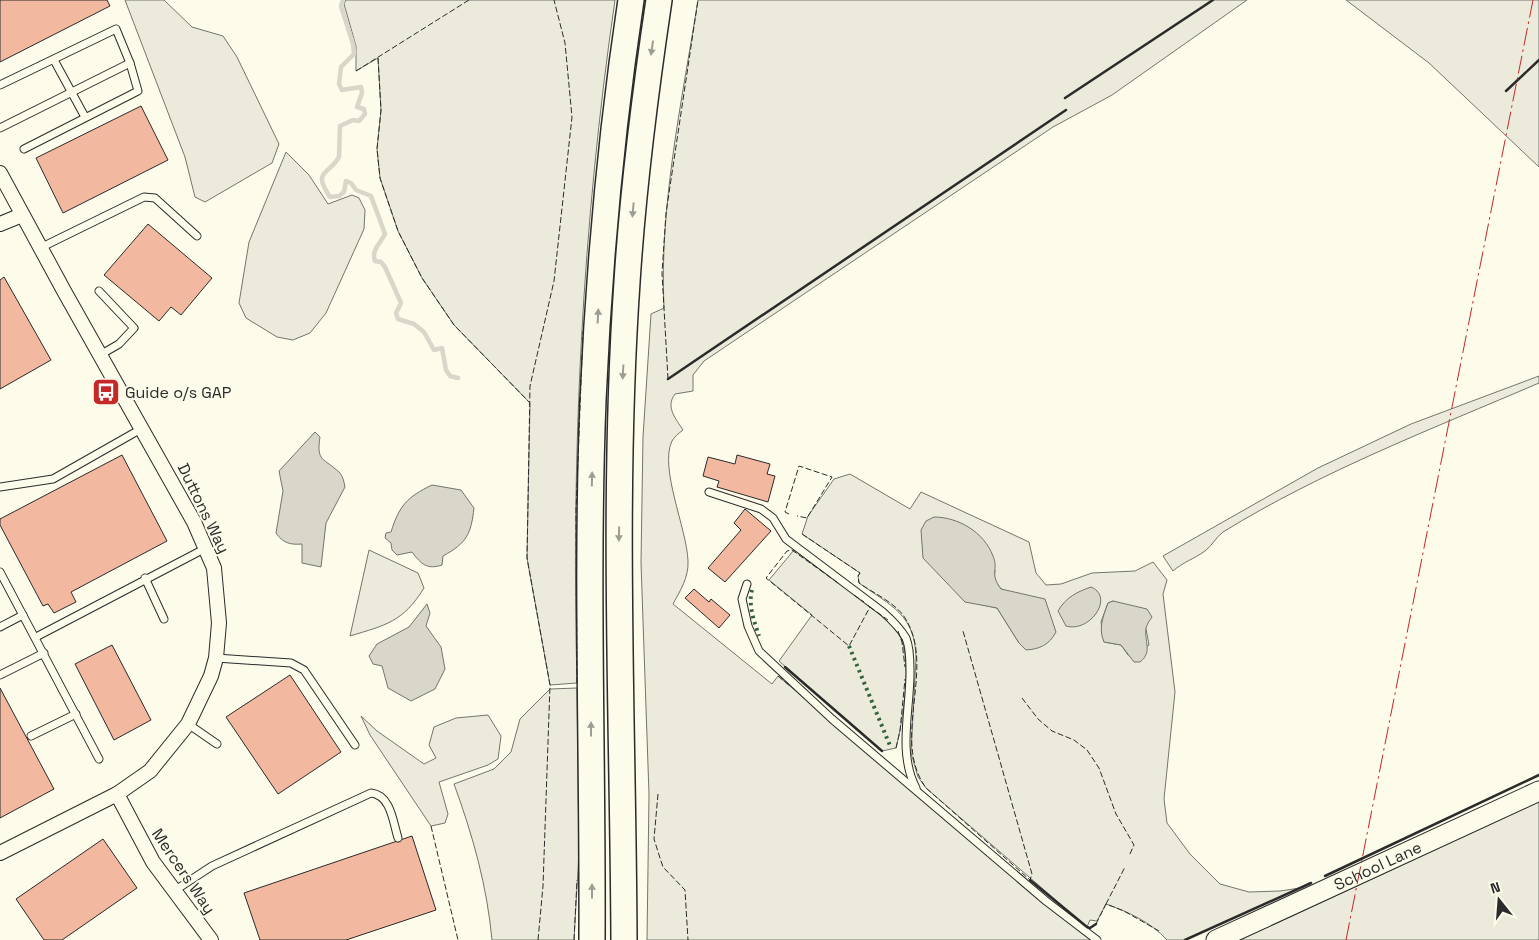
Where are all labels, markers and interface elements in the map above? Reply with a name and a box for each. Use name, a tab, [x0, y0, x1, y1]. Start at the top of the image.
one-way arrow	[648, 41, 656, 57]
one-way arrow	[629, 202, 637, 218]
one-way arrow	[594, 308, 602, 324]
one-way arrow	[618, 364, 626, 380]
bus stop icon: Guide o/s GAP	[91, 377, 121, 407]
place label: Guide o/s GAP	[125, 382, 232, 403]
street label: Duttons Way	[173, 460, 234, 557]
one-way arrow	[588, 471, 596, 487]
one-way arrow	[615, 526, 623, 542]
one-way arrow	[587, 721, 595, 737]
street label: Mercers Way	[147, 824, 220, 918]
street label: School Lane	[1331, 837, 1425, 895]
north arrow	[1474, 875, 1524, 925]
text: N	[1488, 878, 1502, 898]
one-way arrow	[588, 883, 596, 899]

